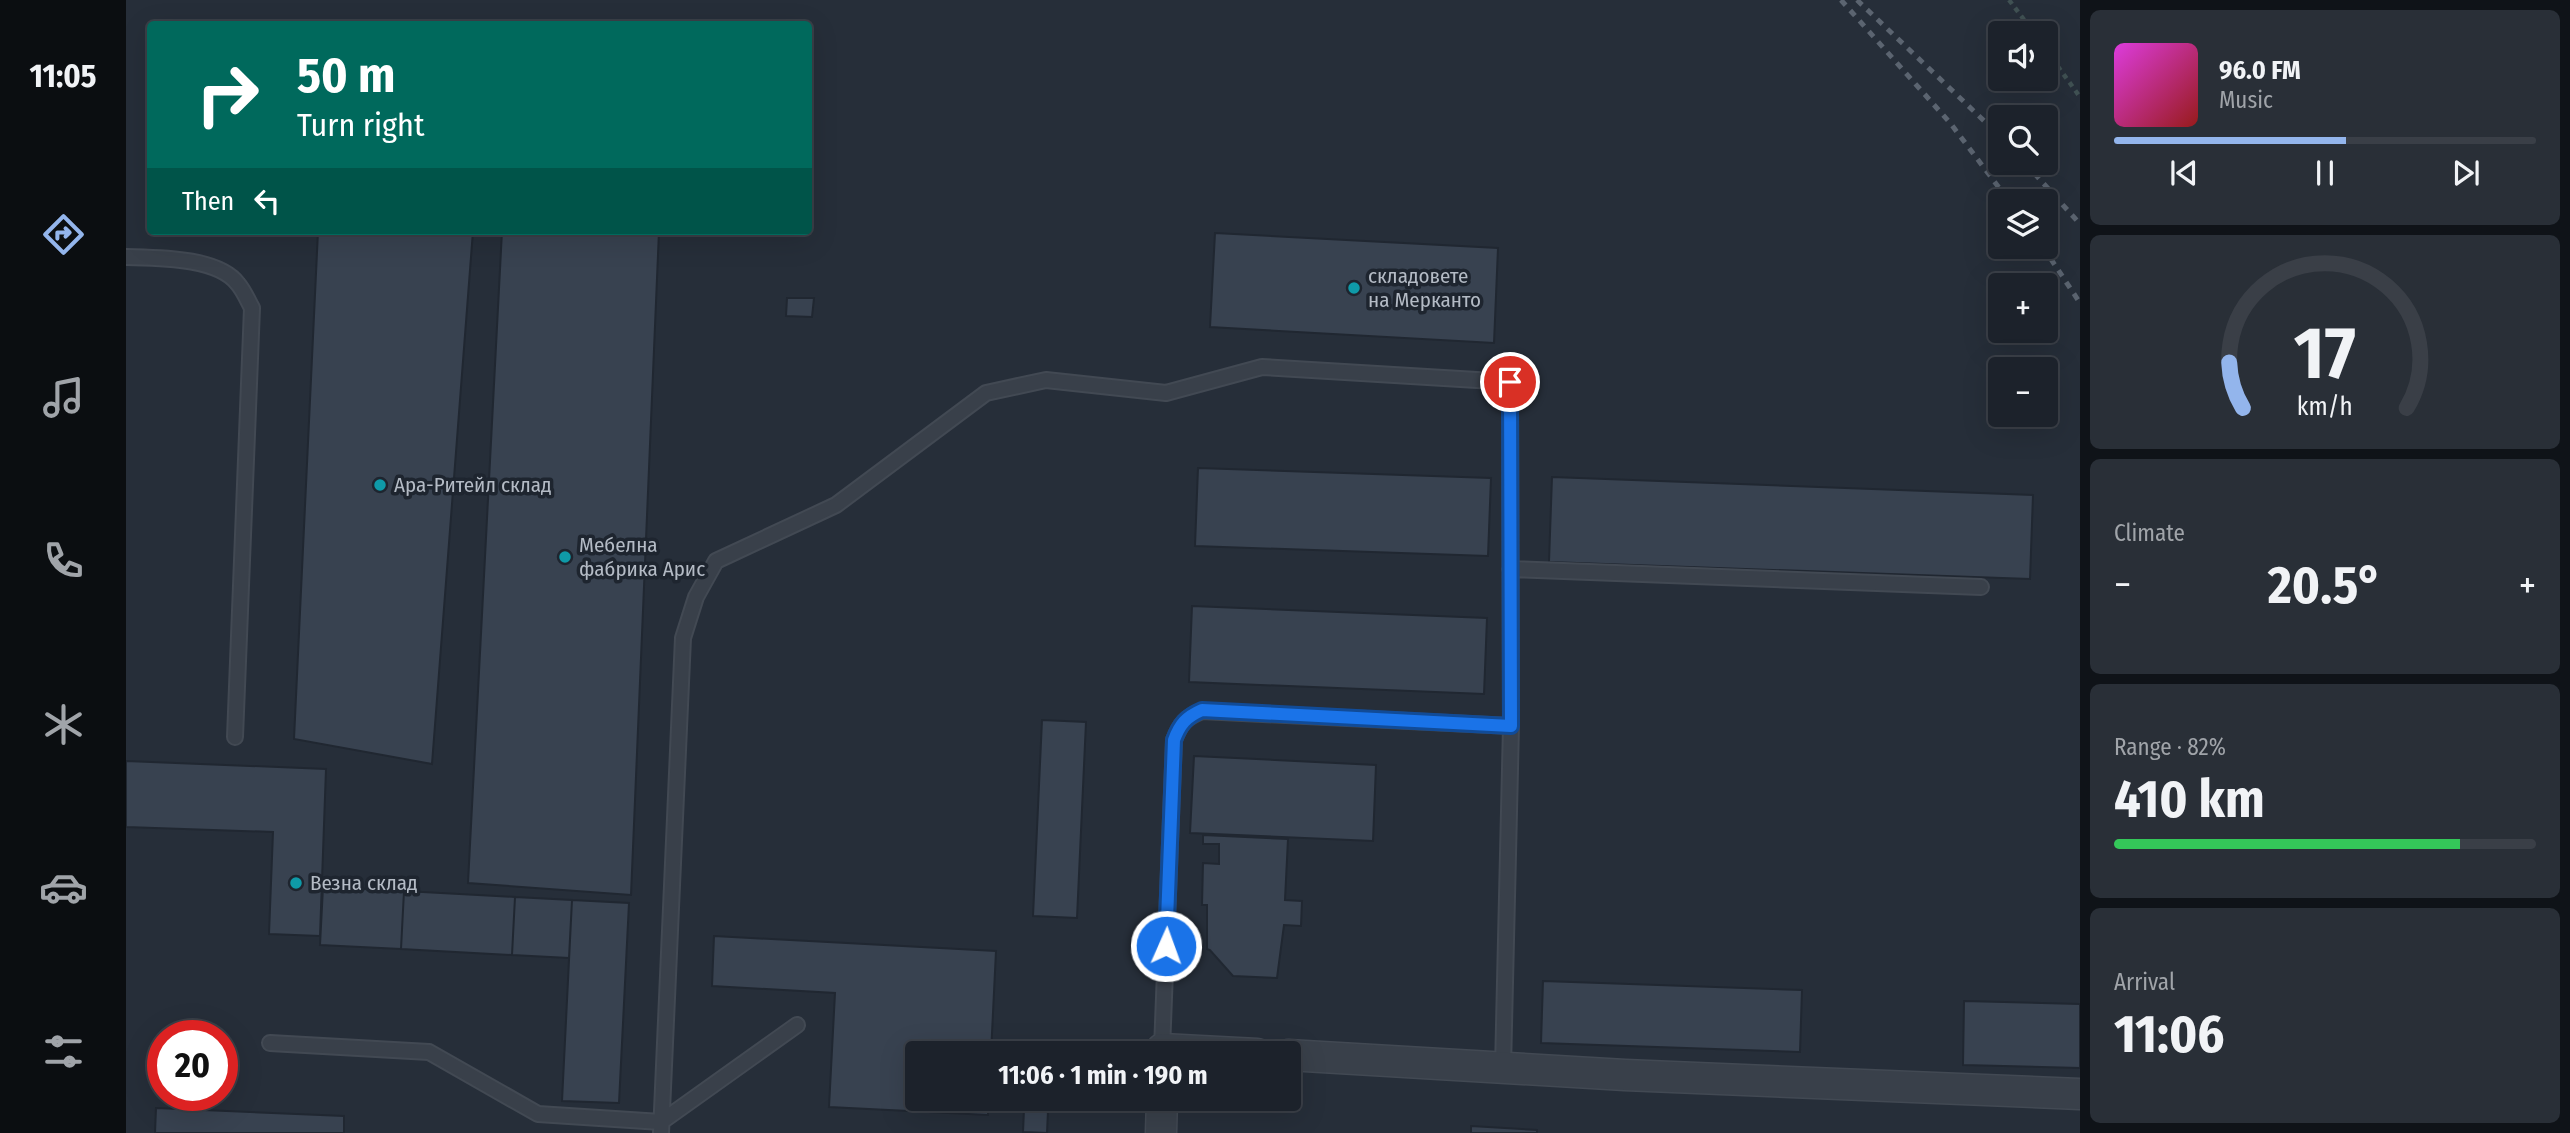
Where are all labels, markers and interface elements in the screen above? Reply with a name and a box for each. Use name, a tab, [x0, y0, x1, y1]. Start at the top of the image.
map controls	[1988, 21, 2058, 427]
button: sound	[1988, 21, 2058, 91]
text: 50 m	[297, 46, 395, 105]
icon: right	[182, 49, 273, 140]
text: 96.0 FM	[2219, 55, 2301, 86]
text: 11:05	[29, 57, 97, 95]
text: Music	[2219, 86, 2273, 114]
button: search	[1988, 105, 2058, 175]
text: Turn right	[297, 106, 424, 144]
icon: previous	[2165, 154, 2203, 192]
icon: pause	[2306, 154, 2344, 192]
icon: next	[2447, 154, 2485, 192]
icon: left	[248, 182, 286, 220]
text: Then	[182, 186, 234, 217]
button: layers	[1988, 189, 2058, 259]
icon: directions	[39, 210, 88, 259]
place label: складовете на Мерканто	[1368, 263, 1481, 313]
button: +	[1988, 273, 2058, 343]
marker: складовете на Мерканто	[1346, 280, 1362, 296]
text: 17	[2294, 310, 2356, 397]
pin	[1480, 352, 1540, 412]
button: −	[1988, 357, 2058, 427]
icon: arrive	[1491, 363, 1529, 401]
icon: music	[39, 373, 88, 422]
text: km/h	[2297, 392, 2353, 422]
place label: Ара-Ритейл склад	[394, 472, 552, 498]
marker: Ара-Ритейл склад	[372, 477, 388, 493]
text: Climate	[2114, 519, 2185, 547]
place label: Мебелна фабрика Арис	[579, 532, 705, 582]
icon: phone	[39, 536, 88, 585]
marker: Мебелна фабрика Арис	[557, 549, 573, 565]
text: 20.5°	[2268, 554, 2382, 617]
text: −	[2114, 562, 2131, 608]
text: +	[2519, 562, 2536, 608]
icon: climate	[39, 700, 88, 749]
text: Range · 82%	[2114, 733, 2226, 761]
text: 410 km	[2114, 768, 2265, 831]
icon: car	[39, 863, 88, 912]
place label: Везна склад	[310, 870, 418, 896]
marker: Везна склад	[288, 875, 304, 891]
position arrow	[1129, 909, 1203, 983]
text: Arrival	[2114, 968, 2175, 996]
text: 11:06	[2114, 1003, 2225, 1066]
speed limit sign: 20	[147, 1020, 238, 1111]
icon: filters	[39, 1027, 88, 1076]
text: 11:06 · 1 min · 190 m	[998, 1060, 1208, 1091]

